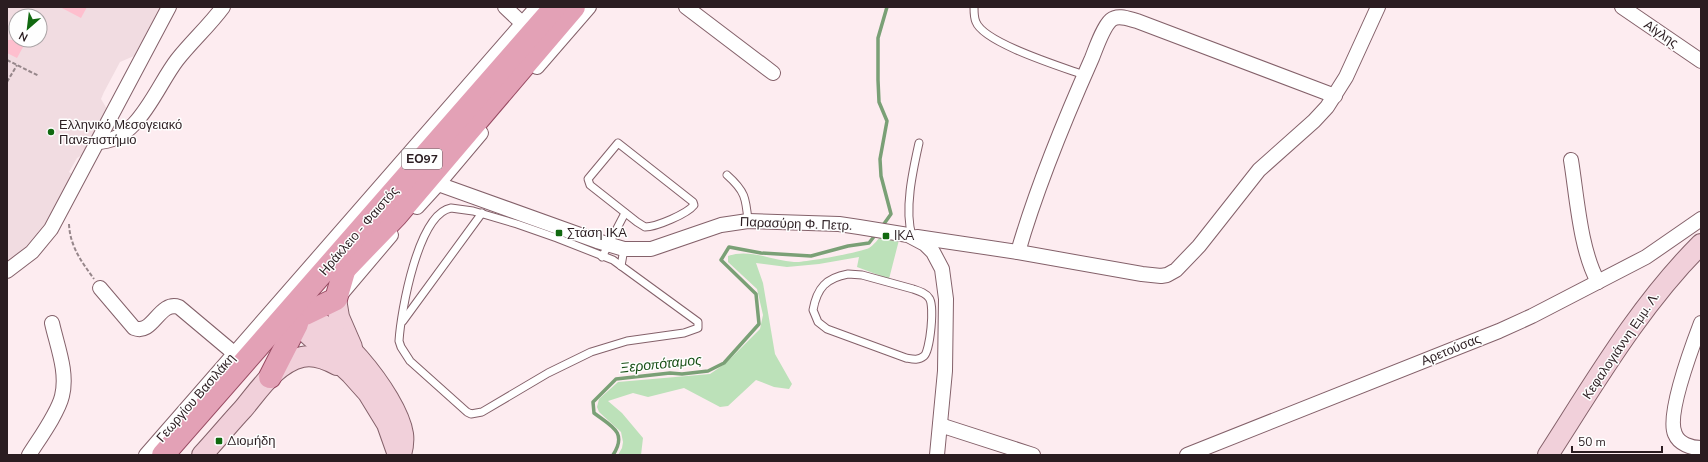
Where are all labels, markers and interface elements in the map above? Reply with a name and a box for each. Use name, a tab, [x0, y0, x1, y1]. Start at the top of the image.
north arrow	[8, 8, 48, 48]
street label: Αίγλης	[1640, 16, 1682, 52]
text: N	[16, 28, 31, 45]
place label: Ελληνικό Μεσογειακό Πανεπιστήμιο	[59, 116, 182, 149]
marker: Ελληνικό Μεσογειακό Πανεπιστήμιο	[46, 127, 56, 137]
road number: ΕΟ97	[402, 149, 442, 169]
street label: Ηράκλειο - Φαιστός	[315, 183, 403, 279]
street label: Παρασύρη Φ. Πετρ.	[740, 213, 852, 235]
place label: Στάση ΙΚΑ	[567, 224, 627, 242]
place label: IKA	[894, 227, 915, 245]
marker: Στάση ΙΚΑ	[554, 228, 564, 238]
marker: IKA	[881, 231, 891, 241]
street label: Κεφαλογιάννη Εμμ. Λ.	[1578, 289, 1664, 403]
street label: Αρετούσας	[1418, 330, 1484, 370]
street label: Γεωργίου Βασιλάκη	[152, 350, 240, 446]
water label: Ξεροπόταμος	[618, 350, 703, 378]
scale bar	[1572, 428, 1662, 454]
place label: Διομήδη	[227, 432, 276, 450]
text: 50 m	[1578, 434, 1606, 450]
marker: Διομήδη	[214, 436, 224, 446]

